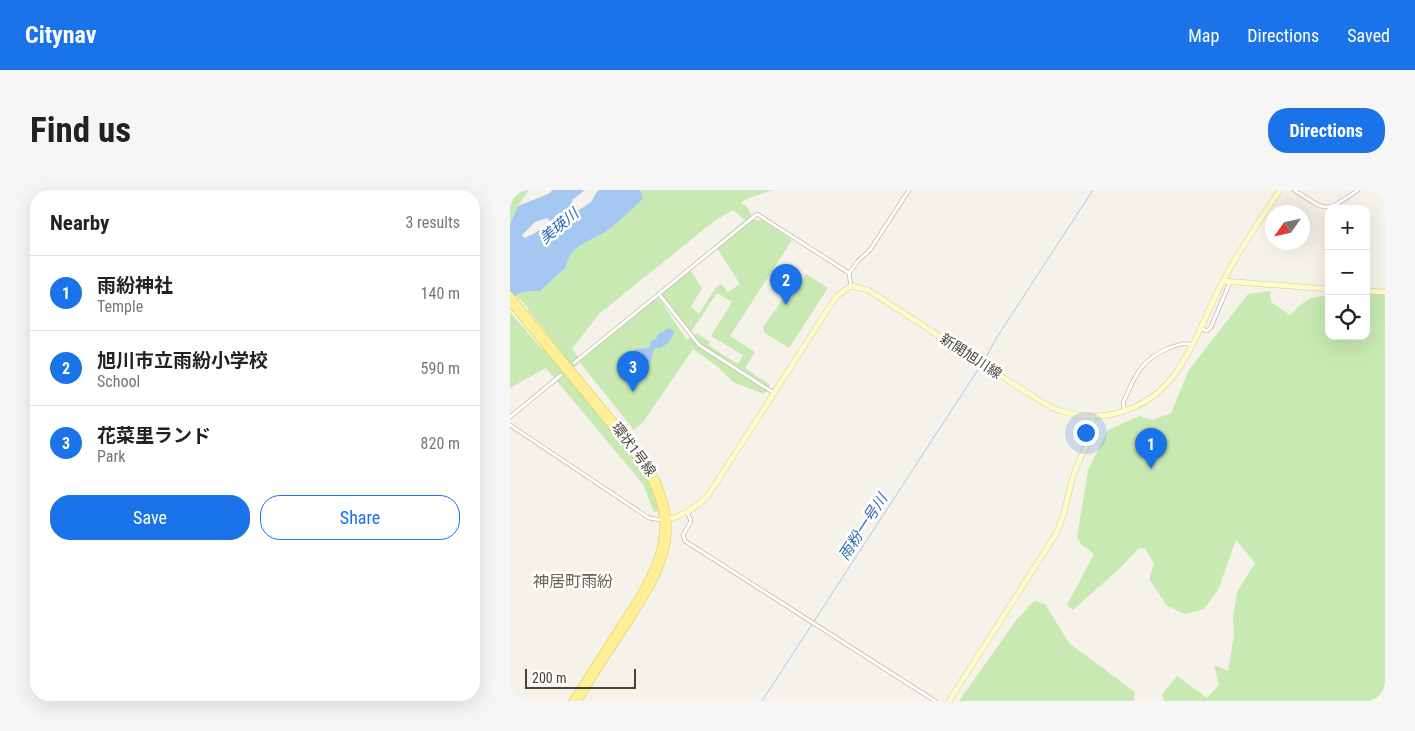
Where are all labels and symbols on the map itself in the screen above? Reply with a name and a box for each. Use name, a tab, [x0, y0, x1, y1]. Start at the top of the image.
water label: 美瑛川	[536, 203, 584, 247]
north arrow	[1265, 205, 1310, 250]
pin: 2	[770, 264, 802, 305]
street label: 新開旭川線	[937, 330, 1005, 382]
pin: 3	[617, 351, 649, 392]
street label: 環状1号線	[609, 419, 659, 479]
your location	[1073, 420, 1099, 446]
pin: 1	[1135, 428, 1167, 469]
water label: 雨粉一号川	[835, 489, 892, 563]
district label: 神居町雨紛	[533, 572, 613, 591]
scale bar	[525, 666, 636, 689]

